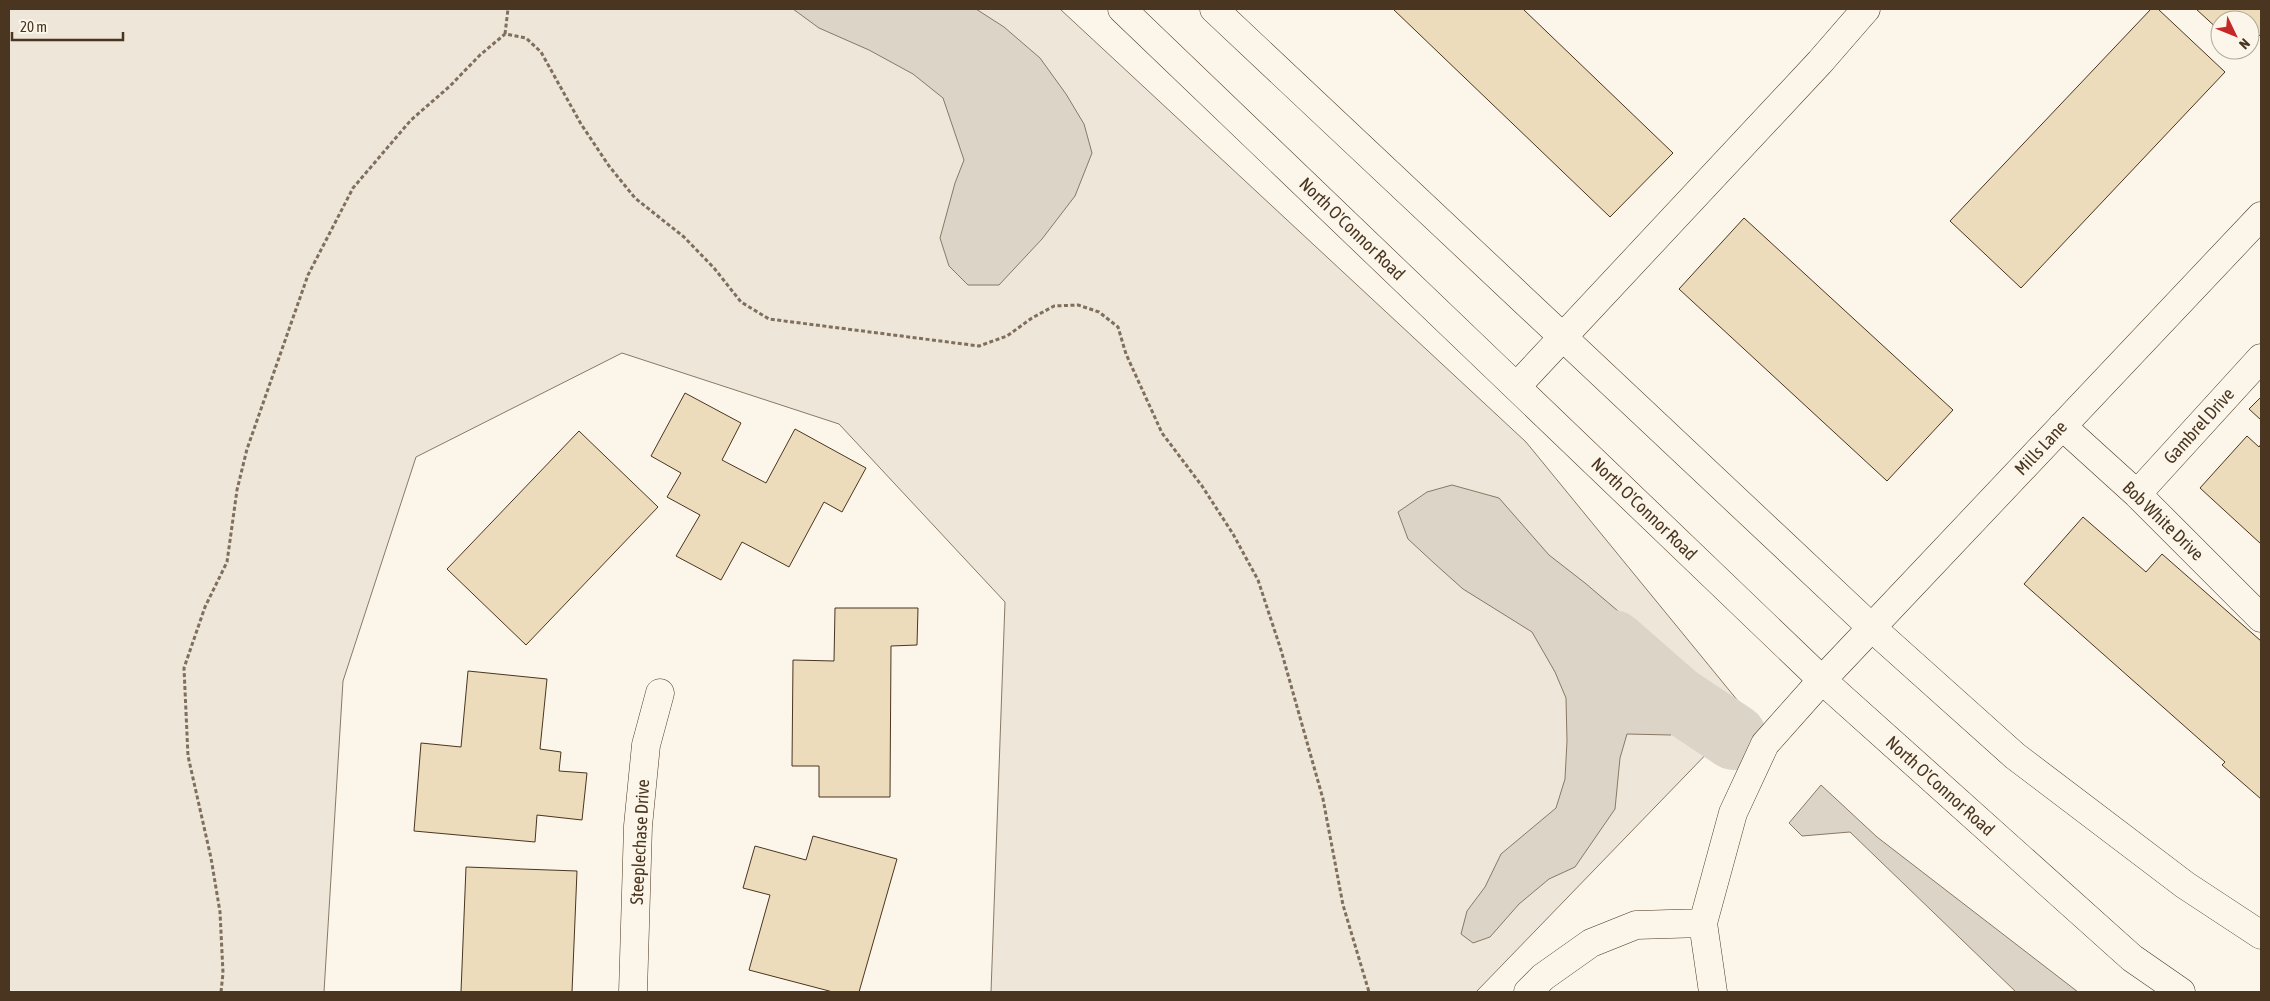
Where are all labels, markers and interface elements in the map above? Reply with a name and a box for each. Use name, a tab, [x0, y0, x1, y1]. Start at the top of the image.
scale bar	[12, 10, 124, 42]
north arrow	[2210, 10, 2260, 60]
text: 20 m	[20, 18, 47, 35]
text: N	[2236, 35, 2253, 52]
street label: North O'Connor Road	[1295, 173, 1410, 284]
street label: Gambrel Drive	[2159, 383, 2238, 468]
street label: Mills Lane	[2010, 416, 2071, 479]
street label: North O'Connor Road	[1587, 453, 1702, 564]
street label: Bob White Drive	[2118, 477, 2208, 564]
street label: North O'Connor Road	[1882, 731, 1999, 840]
street label: Steeplechase Drive	[626, 779, 653, 905]

